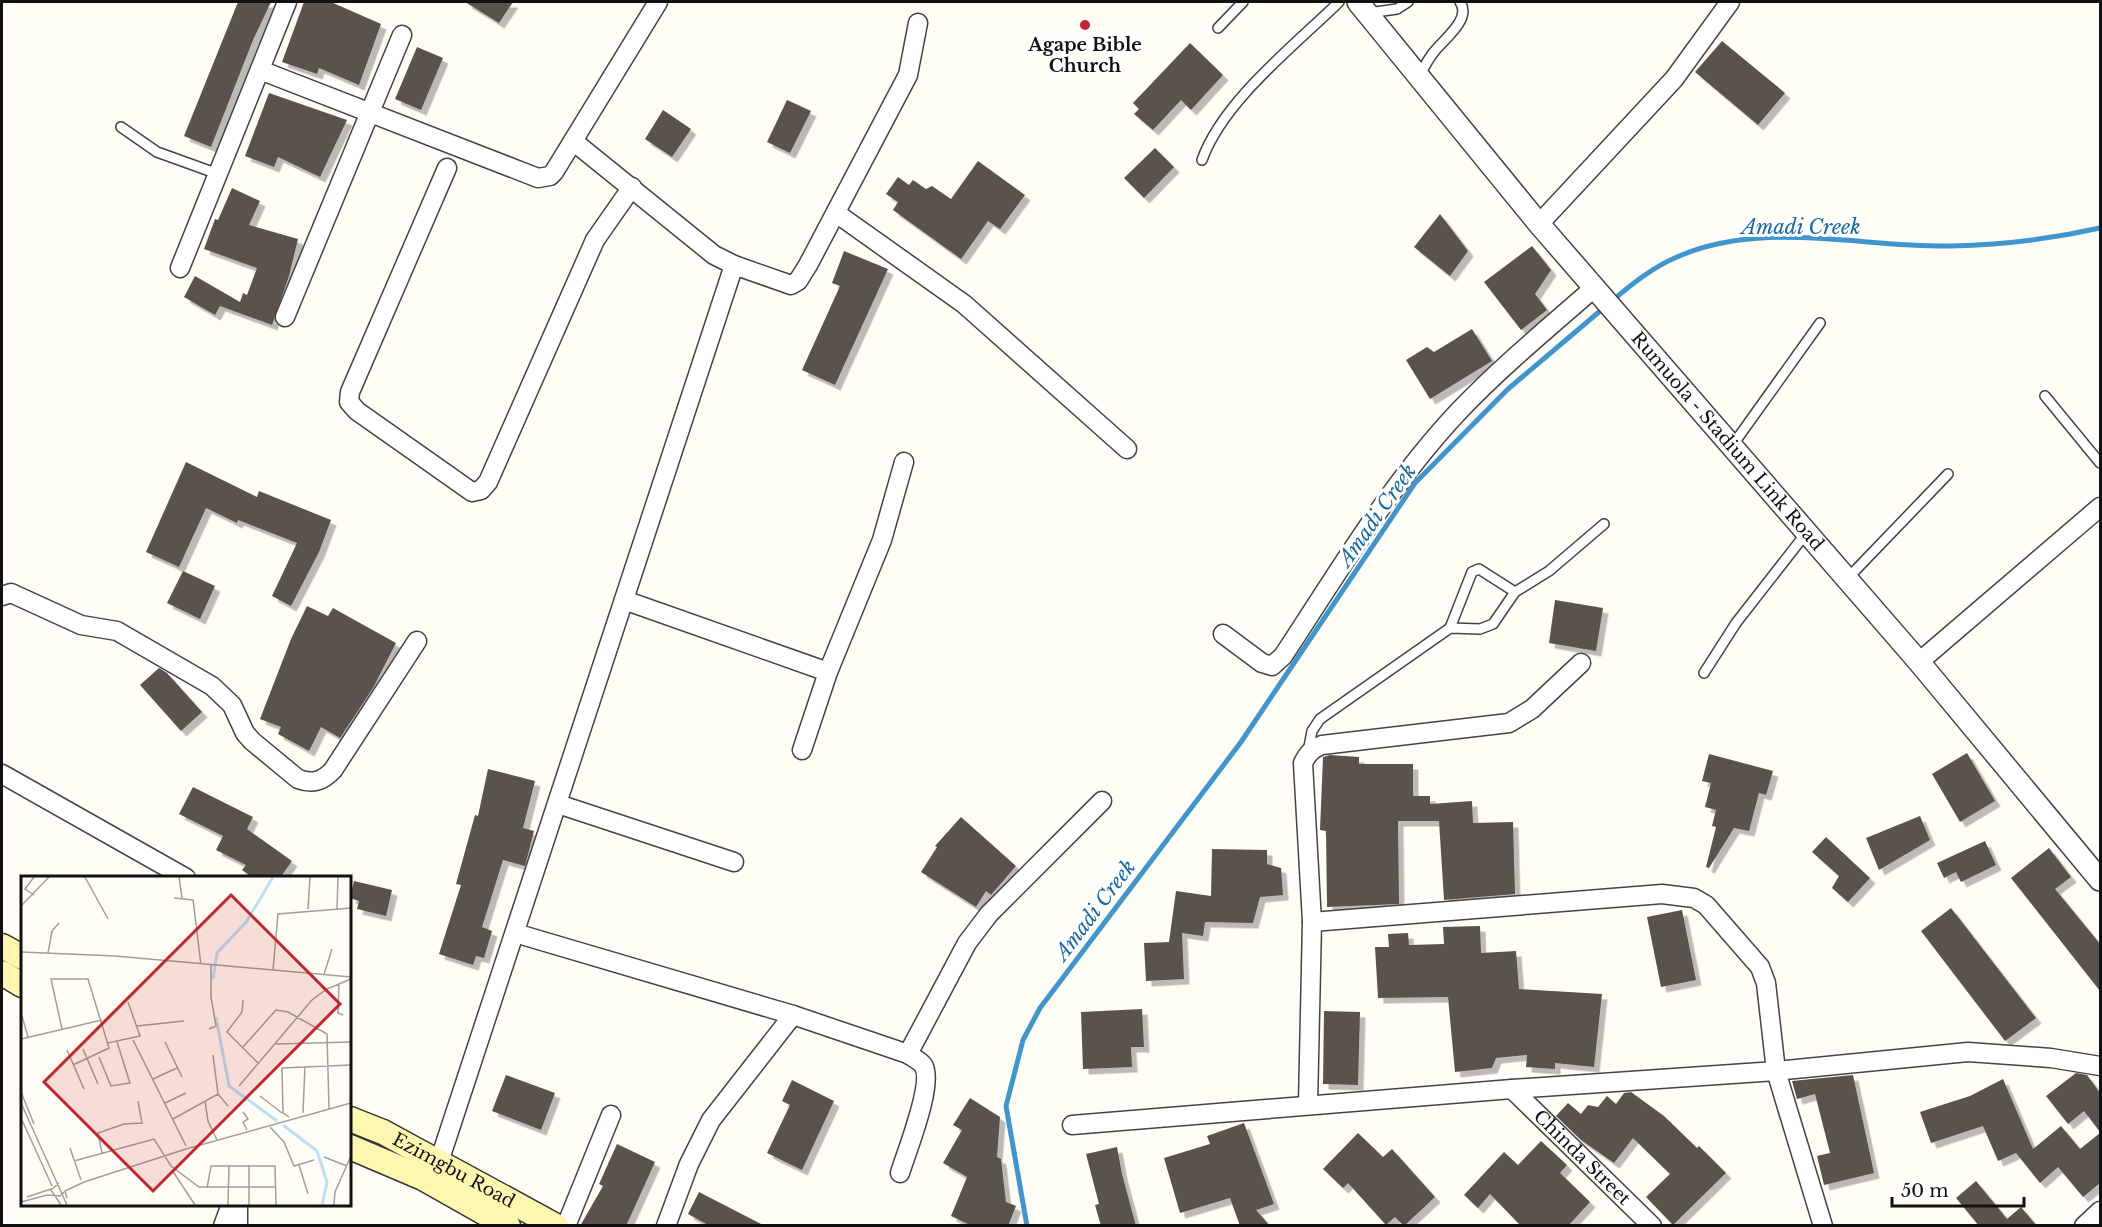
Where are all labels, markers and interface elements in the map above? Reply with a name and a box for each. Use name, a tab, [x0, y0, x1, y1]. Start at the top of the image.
marker: Agape Bible Church	[1078, 18, 1092, 32]
place label: Agape Bible Church	[1027, 34, 1142, 77]
water label: Amadi Creek	[1739, 215, 1861, 239]
street label: Rumuola - Stadium Link Road	[1627, 327, 1828, 555]
water label: Amadi Creek	[1331, 459, 1421, 573]
water label: Amadi Creek	[1048, 855, 1140, 967]
inset map	[21, 876, 351, 1206]
street label: Chinda Street	[1529, 1105, 1635, 1210]
street label: Ezimgbu Road	[389, 1128, 519, 1213]
scale bar	[1892, 1170, 2024, 1208]
text: 50 m	[1901, 1180, 1949, 1202]

